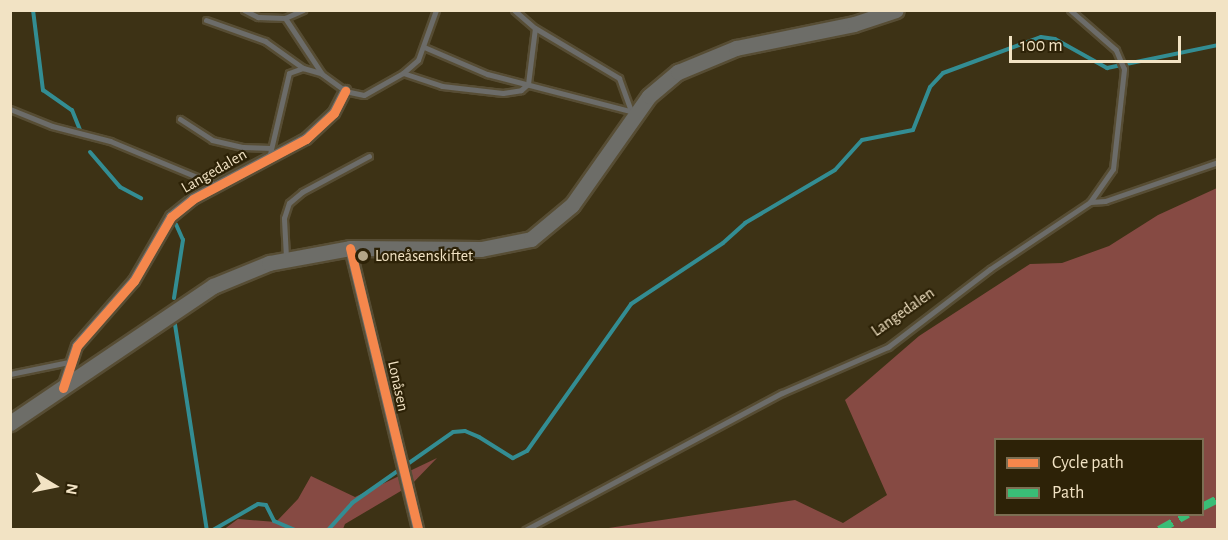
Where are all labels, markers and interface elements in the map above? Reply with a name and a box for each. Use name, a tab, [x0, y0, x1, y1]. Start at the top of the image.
scale bar	[1012, 24, 1184, 62]
text: 100 m	[1020, 37, 1063, 55]
street label: Langedalen	[178, 145, 250, 197]
place label: Loneåsenskiftet	[375, 246, 473, 266]
marker: Loneåsenskiftet	[356, 249, 370, 263]
street label: Langedalen	[868, 283, 938, 341]
street label: Lonåsen	[383, 359, 413, 413]
legend	[994, 438, 1204, 516]
text: Cycle path	[1052, 454, 1124, 472]
north arrow	[24, 456, 84, 516]
text: N	[63, 482, 81, 496]
text: Path	[1052, 484, 1084, 502]

